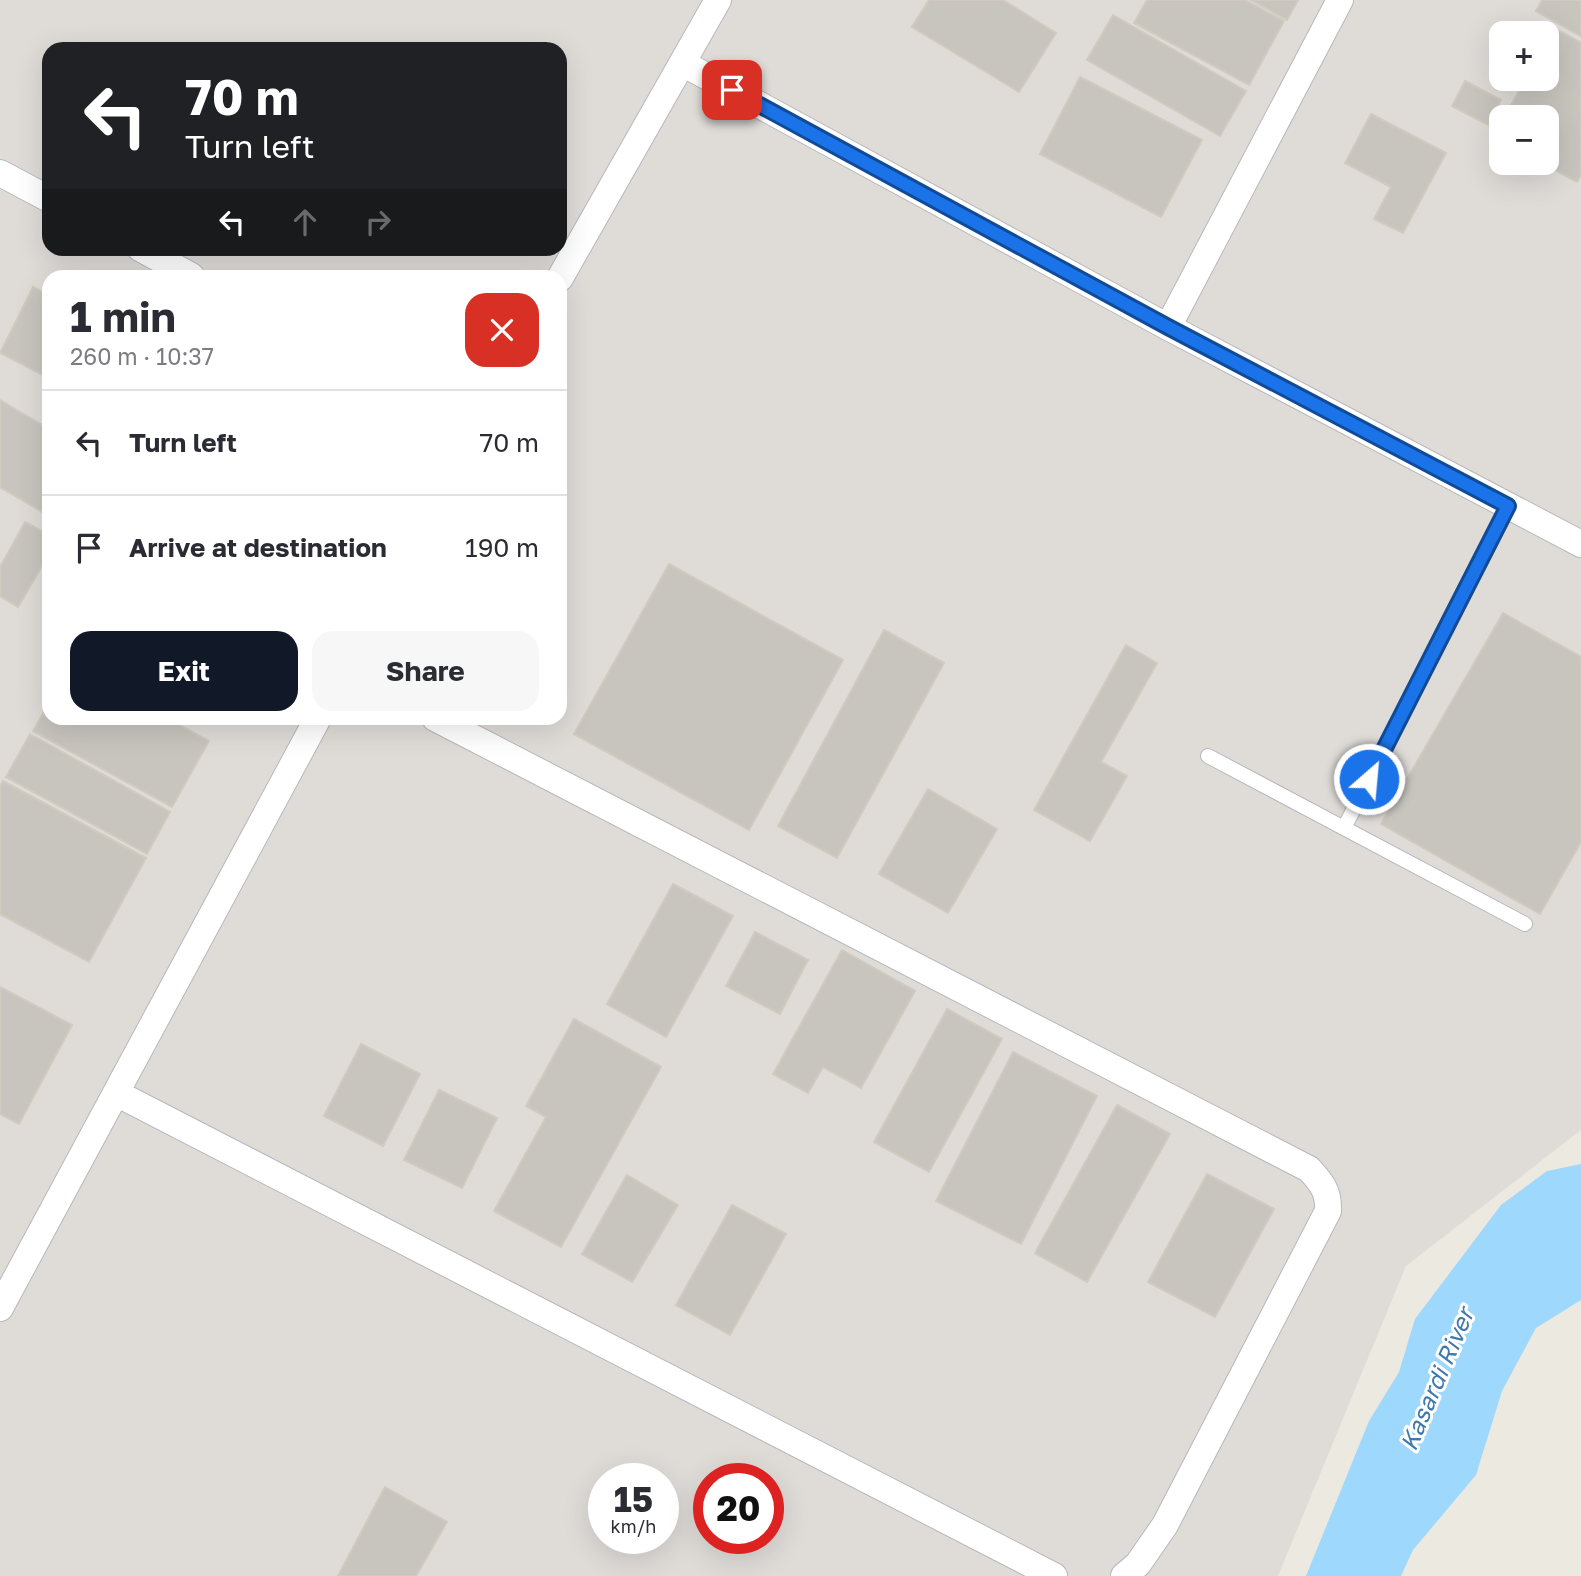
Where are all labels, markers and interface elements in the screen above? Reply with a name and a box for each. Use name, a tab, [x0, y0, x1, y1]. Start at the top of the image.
map controls	[1489, 21, 1559, 175]
button: +	[1489, 21, 1559, 91]
pin	[702, 60, 762, 120]
text: 70 m	[185, 67, 299, 126]
icon: left	[70, 70, 161, 161]
icon: arrive	[713, 71, 751, 109]
button: −	[1489, 105, 1559, 175]
text: Turn left	[185, 127, 314, 165]
icon: left	[213, 203, 251, 241]
icon: ahead	[286, 203, 324, 241]
icon: right	[359, 203, 397, 241]
text: 1 min	[70, 291, 176, 341]
button: close	[465, 293, 539, 367]
text: 260 m · 10:37	[70, 342, 214, 370]
icon: left	[70, 424, 108, 462]
text: Turn left	[129, 427, 237, 458]
text: 70 m	[480, 427, 539, 458]
icon: arrive	[70, 529, 108, 567]
text: Arrive at destination	[129, 532, 387, 563]
text: 190 m	[465, 532, 539, 563]
button: Exit	[70, 631, 298, 711]
button: Share	[312, 631, 539, 711]
position arrow	[1332, 742, 1406, 816]
water label: Kasardi River	[1393, 1300, 1480, 1454]
speed limit sign: 20	[693, 1463, 784, 1554]
text: 15	[614, 1478, 653, 1520]
text: km/h	[611, 1515, 656, 1537]

